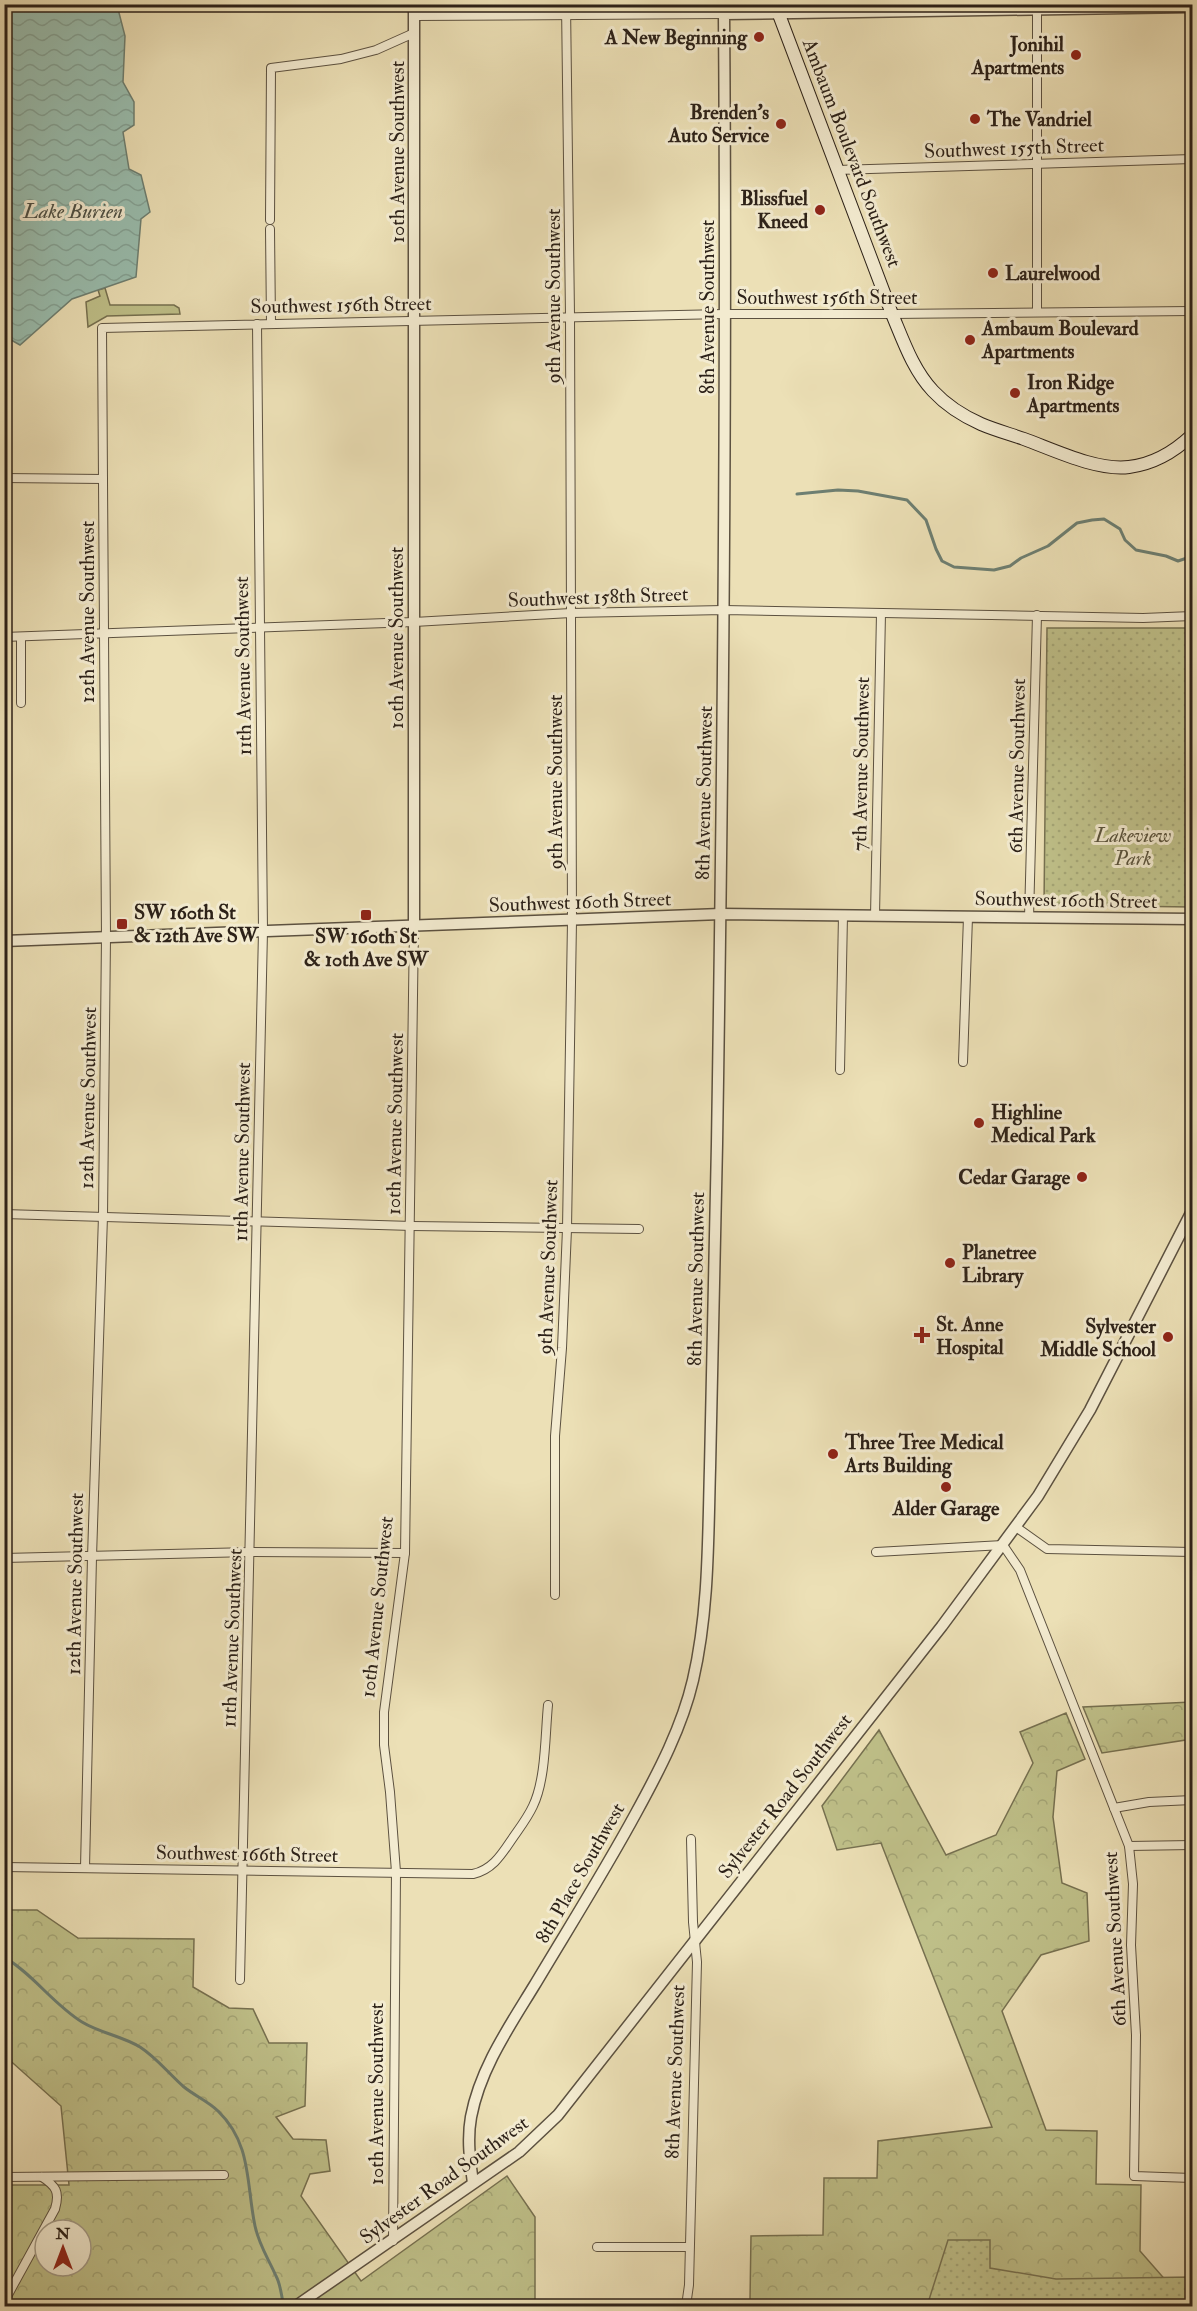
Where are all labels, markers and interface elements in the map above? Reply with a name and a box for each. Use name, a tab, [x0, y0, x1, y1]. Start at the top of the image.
place label: A New Beginning	[604, 25, 748, 51]
marker: A New Beginning	[752, 30, 766, 44]
place label: Jonihil Apartments	[971, 32, 1065, 81]
street label: Ambaum Boulevard Southwest	[797, 34, 907, 271]
marker: Jonihil Apartments	[1069, 48, 1083, 62]
street label: 10th Avenue Southwest	[385, 60, 410, 243]
place label: Brenden's Auto Service	[667, 100, 770, 148]
place label: The Vandriel	[986, 107, 1093, 132]
marker: The Vandriel	[968, 112, 982, 126]
marker: Brenden's Auto Service	[774, 117, 788, 131]
street label: Southwest 155th Street	[924, 132, 1105, 164]
place label: Blissfuel Kneed	[741, 186, 809, 234]
water label: Lake Burien	[22, 198, 123, 225]
marker: Blissfuel Kneed	[813, 203, 827, 217]
street label: 9th Avenue Southwest	[541, 208, 566, 386]
street label: 8th Avenue Southwest	[695, 219, 720, 394]
place label: Laurelwood	[1005, 261, 1100, 286]
marker: Laurelwood	[986, 266, 1000, 280]
street label: Southwest 156th Street	[736, 285, 918, 310]
street label: Southwest 156th Street	[250, 291, 432, 319]
place label: Ambaum Boulevard Apartments	[981, 316, 1139, 365]
marker: Ambaum Boulevard Apartments	[963, 333, 977, 347]
place label: Iron Ridge Apartments	[1026, 370, 1119, 419]
marker: Iron Ridge Apartments	[1008, 386, 1022, 400]
street label: 12th Avenue Southwest	[75, 520, 100, 703]
street label: 10th Avenue Southwest	[384, 546, 409, 729]
street label: 11th Avenue Southwest	[229, 576, 257, 756]
street label: Southwest 158th Street	[507, 581, 689, 613]
street label: 7th Avenue Southwest	[847, 676, 875, 851]
street label: 6th Avenue Southwest	[1003, 678, 1031, 854]
street label: 9th Avenue Southwest	[543, 694, 568, 872]
street label: 8th Avenue Southwest	[690, 705, 718, 880]
park label: Lakeview Park	[1094, 823, 1172, 871]
street label: Southwest 160th Street	[488, 886, 672, 918]
street label: Southwest 160th Street	[974, 886, 1158, 914]
place label: SW 160th St & 12th Ave SW	[134, 900, 260, 948]
marker: SW 160th St & 10th Ave SW	[359, 908, 373, 922]
marker: SW 160th St & 12th Ave SW	[115, 917, 129, 931]
place label: SW 160th St & 10th Ave SW	[304, 924, 430, 972]
street label: 12th Avenue Southwest	[74, 1006, 102, 1189]
street label: 10th Avenue Southwest	[381, 1032, 409, 1215]
street label: 11th Avenue Southwest	[228, 1062, 256, 1242]
place label: Highline Medical Park	[990, 1100, 1096, 1148]
marker: Highline Medical Park	[972, 1116, 986, 1130]
place label: Cedar Garage	[958, 1165, 1071, 1191]
marker: Cedar Garage	[1075, 1170, 1089, 1184]
street label: 9th Avenue Southwest	[532, 1179, 564, 1357]
street label: 8th Avenue Southwest	[682, 1191, 710, 1366]
place label: Planetree Library	[962, 1240, 1037, 1289]
marker: Planetree Library	[943, 1256, 957, 1270]
place label: St. Anne Hospital	[936, 1312, 1005, 1361]
place label: Sylvester Middle School	[1039, 1314, 1157, 1362]
marker: St. Anne Hospital	[913, 1326, 931, 1344]
marker: Sylvester Middle School	[1161, 1330, 1175, 1344]
place label: Three Tree Medical Arts Building	[844, 1430, 1004, 1479]
marker: Three Tree Medical Arts Building	[826, 1447, 840, 1461]
marker: Alder Garage	[939, 1480, 953, 1494]
street label: 12th Avenue Southwest	[61, 1492, 89, 1675]
place label: Alder Garage	[892, 1496, 1000, 1522]
street label: 10th Avenue Southwest	[355, 1515, 399, 1699]
street label: 11th Avenue Southwest	[216, 1547, 248, 1728]
street label: Sylvester Road Southwest	[713, 1708, 858, 1884]
street label: 8th Place Southwest	[530, 1798, 631, 1948]
street label: Southwest 166th Street	[156, 1840, 339, 1868]
street label: 6th Avenue Southwest	[1098, 1850, 1132, 2027]
street label: 8th Avenue Southwest	[659, 1984, 691, 2160]
street label: 10th Avenue Southwest	[364, 2002, 389, 2185]
street label: Sylvester Road Southwest	[355, 2110, 534, 2250]
north arrow	[33, 2218, 93, 2278]
text: N	[55, 2224, 71, 2244]

